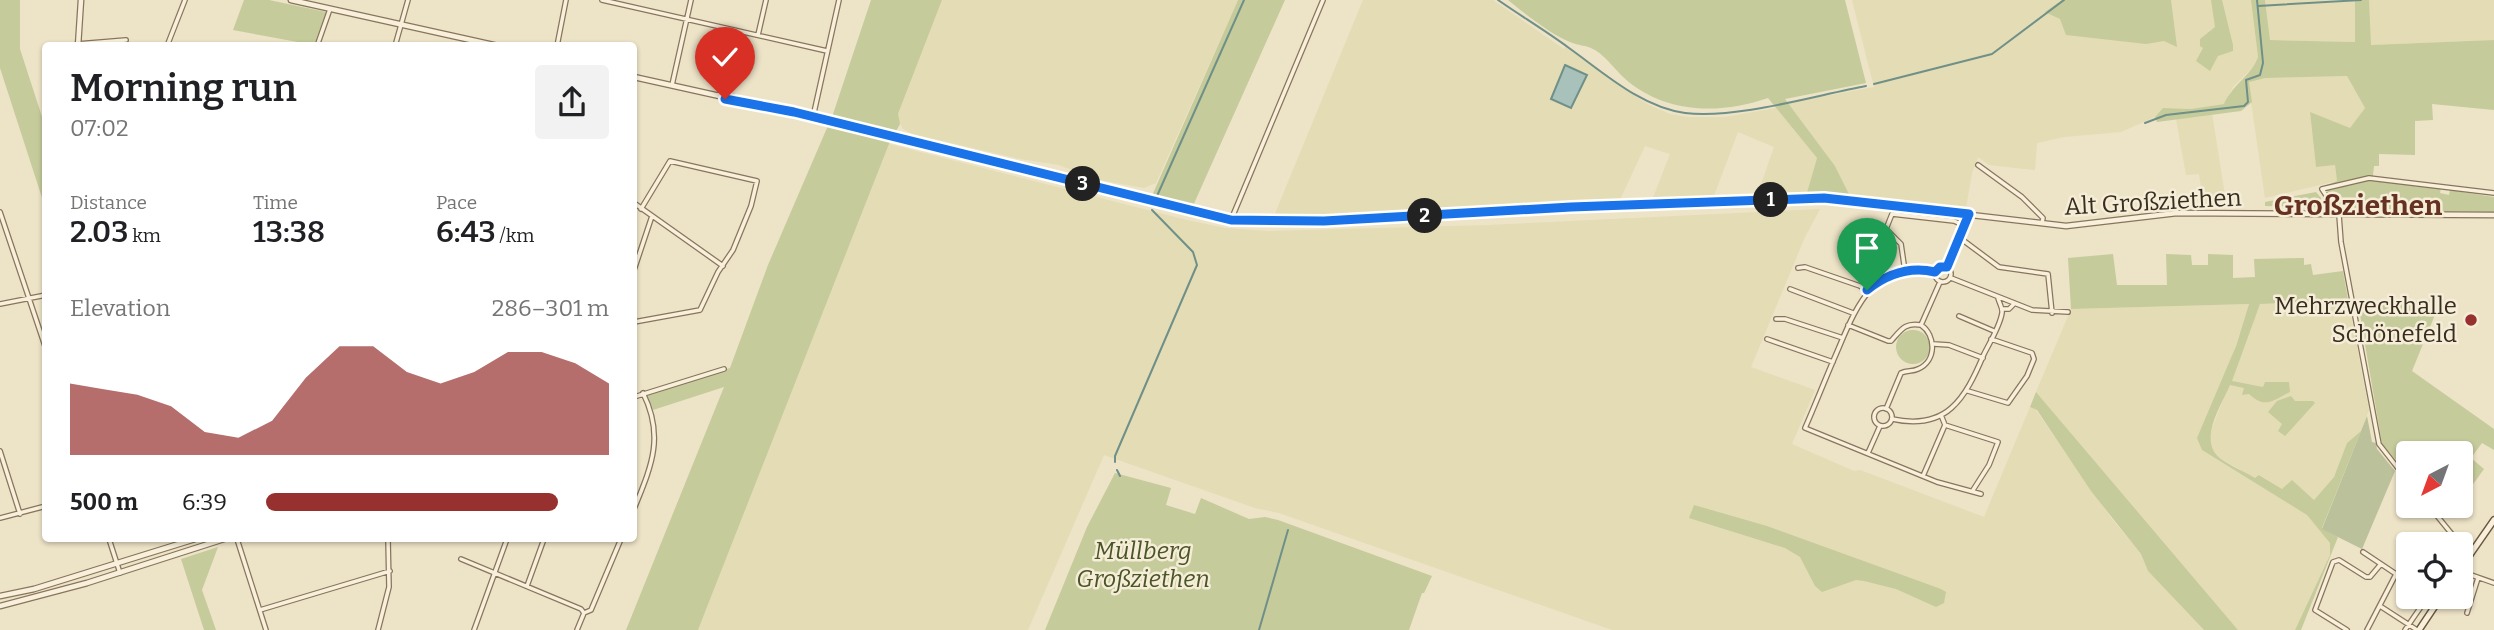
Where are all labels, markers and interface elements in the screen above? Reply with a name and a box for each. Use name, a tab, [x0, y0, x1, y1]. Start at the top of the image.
pin	[695, 27, 755, 99]
icon: check	[706, 38, 744, 76]
text: Morning run	[70, 65, 297, 111]
button: share	[535, 65, 609, 139]
text: 07:02	[70, 114, 128, 142]
pin: 3	[1066, 166, 1100, 202]
text: 3	[1077, 172, 1088, 195]
pin: 1	[1754, 182, 1788, 218]
street label: Alt Großziethen	[2064, 183, 2242, 221]
text: 1	[1766, 188, 1775, 211]
district label: Großziethen	[2274, 189, 2442, 222]
text: Distance	[70, 191, 147, 214]
text: Time	[253, 191, 298, 214]
text: Pace	[436, 191, 477, 214]
pin: 2	[1408, 198, 1442, 234]
text: 2	[1419, 204, 1430, 227]
text: 2.03	[70, 214, 128, 250]
text: 13:38	[253, 214, 325, 250]
text: 6:43	[436, 214, 496, 250]
pin	[1837, 218, 1897, 290]
text: km	[128, 224, 161, 247]
text: /km	[496, 224, 534, 247]
icon: arrive	[1848, 229, 1886, 267]
place label: Mehrzweckhalle Schönefeld	[2274, 292, 2457, 348]
text: Elevation	[70, 294, 170, 322]
text: 286–301 m	[492, 294, 609, 322]
marker: Mehrzweckhalle Schönefeld	[2463, 312, 2479, 328]
north arrow	[2396, 441, 2473, 518]
map controls	[2396, 441, 2473, 609]
text: 500 m	[70, 488, 138, 516]
text: 6:39	[182, 488, 227, 516]
button: locate	[2396, 532, 2473, 609]
park label: Müllberg Großziethen	[1076, 537, 1210, 593]

